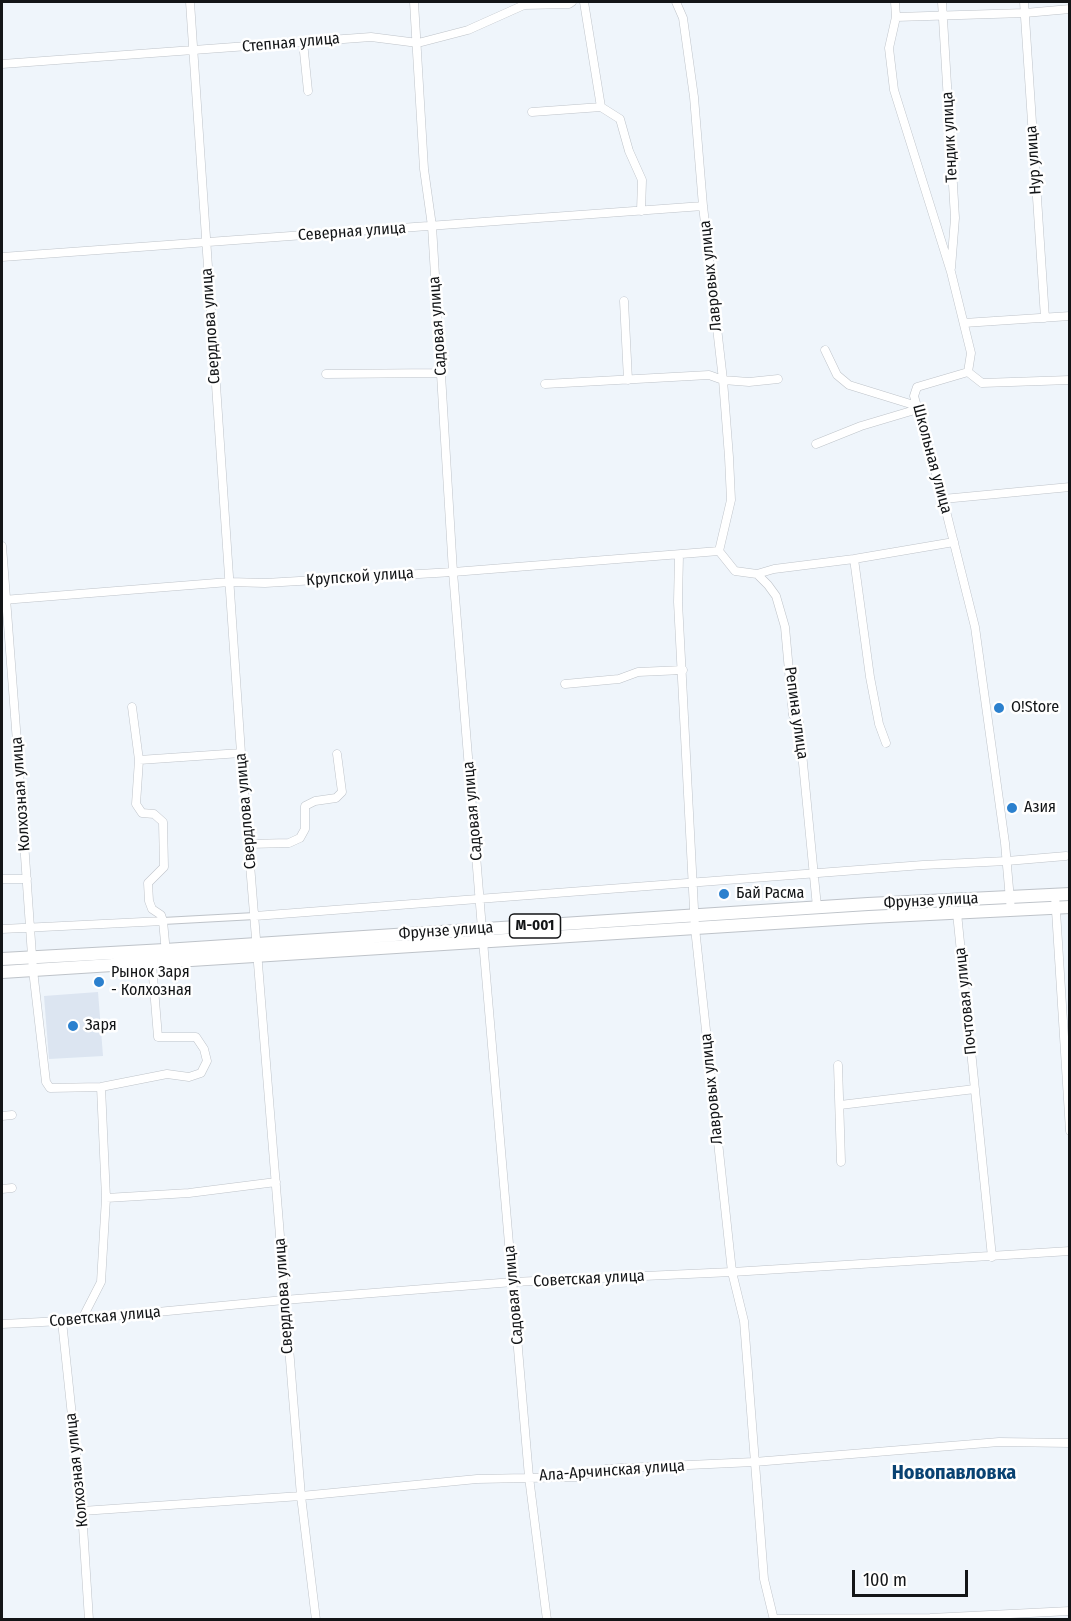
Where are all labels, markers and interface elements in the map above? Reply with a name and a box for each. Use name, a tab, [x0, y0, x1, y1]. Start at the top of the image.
street label: Степная улица	[241, 29, 341, 57]
street label: Тендик улица	[938, 91, 962, 183]
street label: Нур улица	[1022, 125, 1046, 195]
street label: Северная улица	[297, 219, 407, 245]
street label: Лавровых улица	[696, 219, 726, 333]
street label: Свердлова улица	[197, 267, 225, 385]
street label: Садовая улица	[425, 276, 451, 376]
street label: Школьная улица	[908, 402, 956, 516]
street label: Крупской улица	[306, 564, 414, 590]
street label: Репина улица	[780, 666, 812, 760]
place label: O!Store	[1011, 698, 1059, 718]
marker: O!Store	[992, 701, 1006, 715]
street label: Колхозная улица	[7, 736, 35, 852]
street label: Свердлова улица	[231, 752, 261, 870]
street label: Садовая улица	[459, 760, 487, 862]
place label: Азия	[1024, 798, 1056, 818]
marker: Азия	[1005, 801, 1019, 815]
place label: Бай Расма	[736, 884, 804, 904]
marker: Бай Расма	[717, 887, 731, 901]
street label: Фрунзе улица	[883, 889, 979, 913]
road number: M-001	[510, 914, 560, 938]
street label: Фрунзе улица	[398, 918, 494, 944]
street label: Почтовая улица	[951, 946, 981, 1056]
place label: Рынок Заря - Колхозная	[111, 963, 192, 1001]
marker: Рынок Заря - Колхозная	[92, 975, 106, 989]
place label: Заря	[85, 1016, 117, 1036]
marker: Заря	[66, 1019, 80, 1033]
street label: Лавровых улица	[697, 1032, 727, 1146]
street label: Свердлова улица	[270, 1237, 298, 1355]
street label: Садовая улица	[500, 1244, 528, 1346]
street label: Советская улица	[533, 1266, 645, 1292]
street label: Советская улица	[49, 1303, 161, 1331]
street label: Колхозная улица	[61, 1412, 93, 1528]
street label: Ала-Арчинская улица	[539, 1456, 685, 1486]
district label: Новопавловка	[892, 1461, 1016, 1485]
scale bar	[855, 1558, 970, 1596]
text: 100 m	[863, 1569, 907, 1591]

